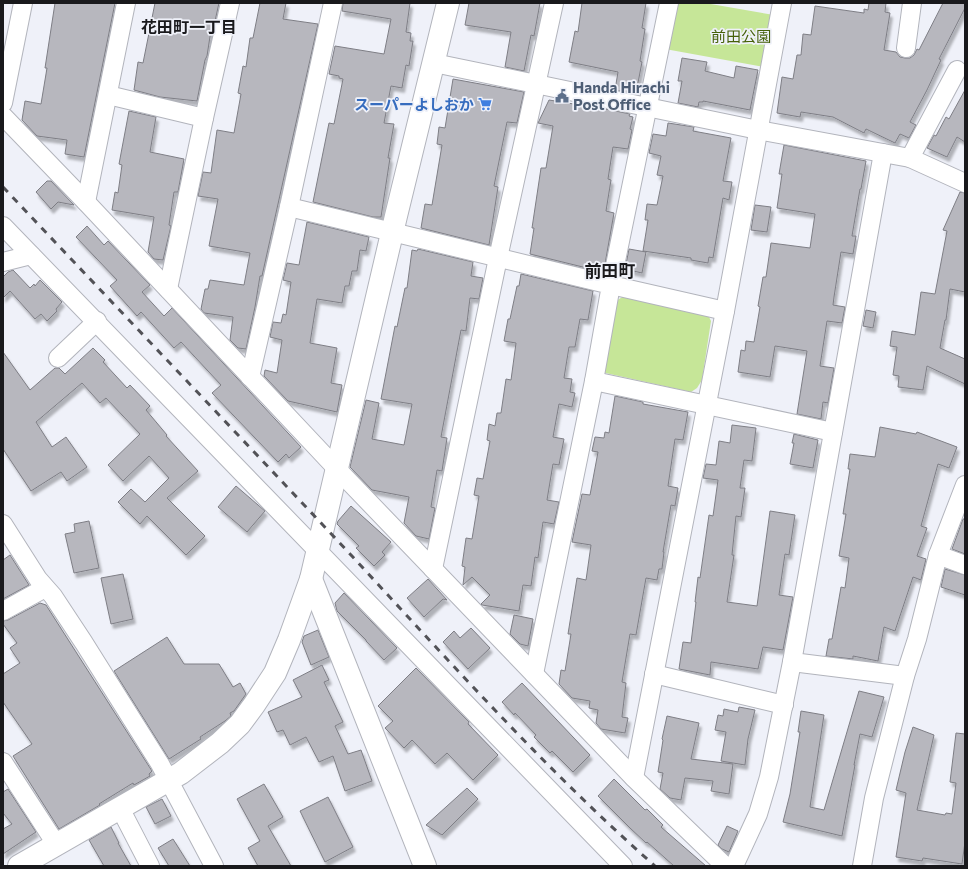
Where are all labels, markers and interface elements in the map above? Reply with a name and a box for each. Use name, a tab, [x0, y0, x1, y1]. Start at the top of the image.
district label: 花田町一丁目	[141, 17, 237, 36]
park label: 前田公園	[711, 27, 771, 45]
place label: Handa Hirachi Post Office	[573, 78, 670, 113]
public building icon: Handa Hirachi Post Office	[554, 88, 570, 104]
place label: スーパーよしおか	[354, 95, 474, 113]
supermarket icon: スーパーよしおか	[477, 96, 493, 112]
district label: 前田町	[585, 260, 636, 281]

